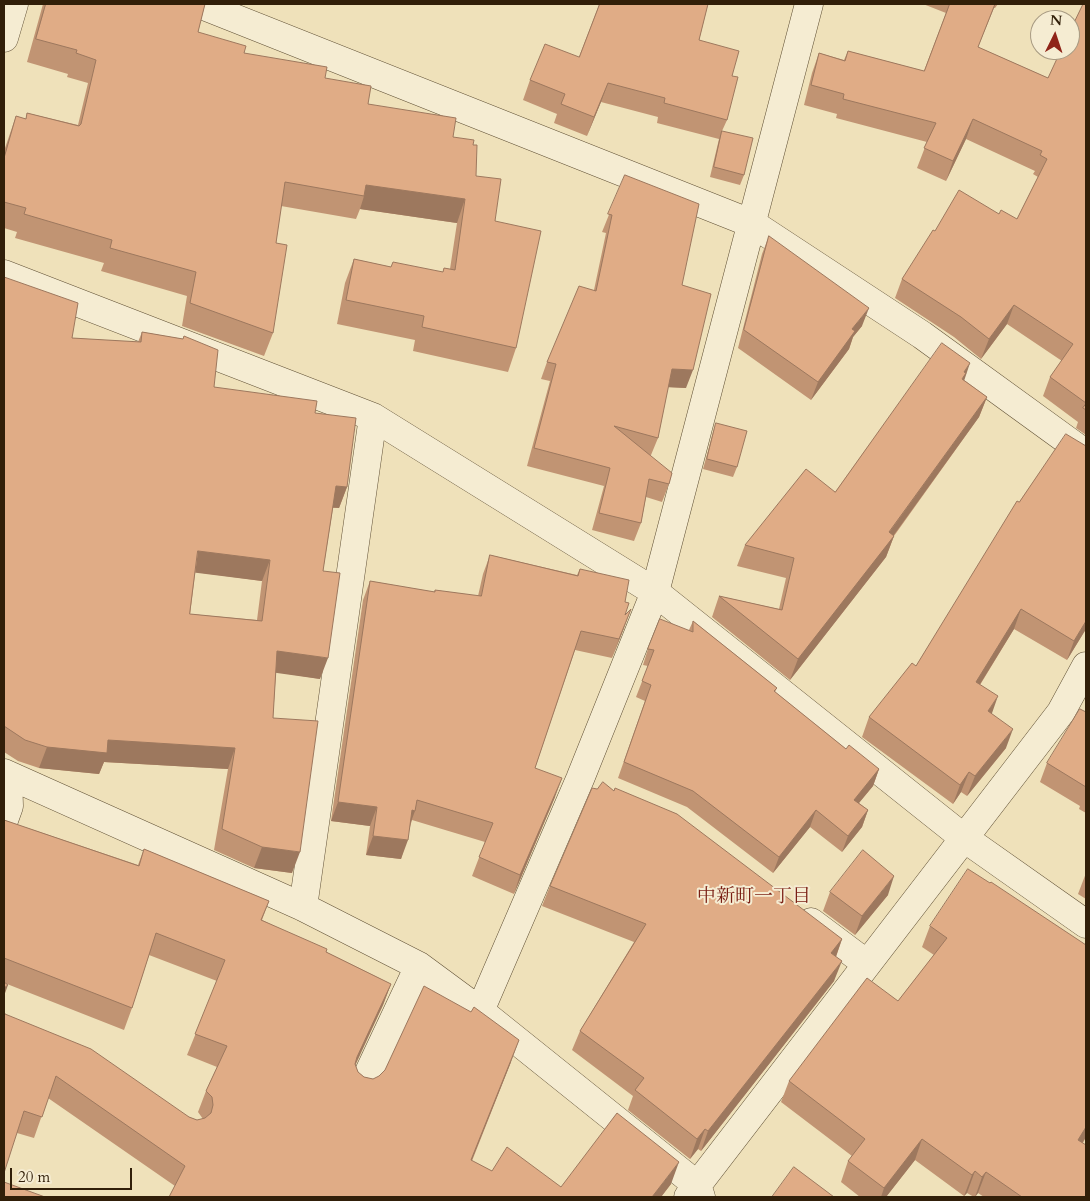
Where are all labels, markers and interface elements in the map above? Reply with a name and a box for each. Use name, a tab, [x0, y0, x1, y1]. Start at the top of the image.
north arrow	[1030, 10, 1080, 60]
text: N	[1049, 11, 1063, 30]
district label: 中新町一丁目	[697, 887, 811, 909]
scale bar	[12, 1158, 135, 1190]
text: 20 m	[18, 1167, 50, 1187]

